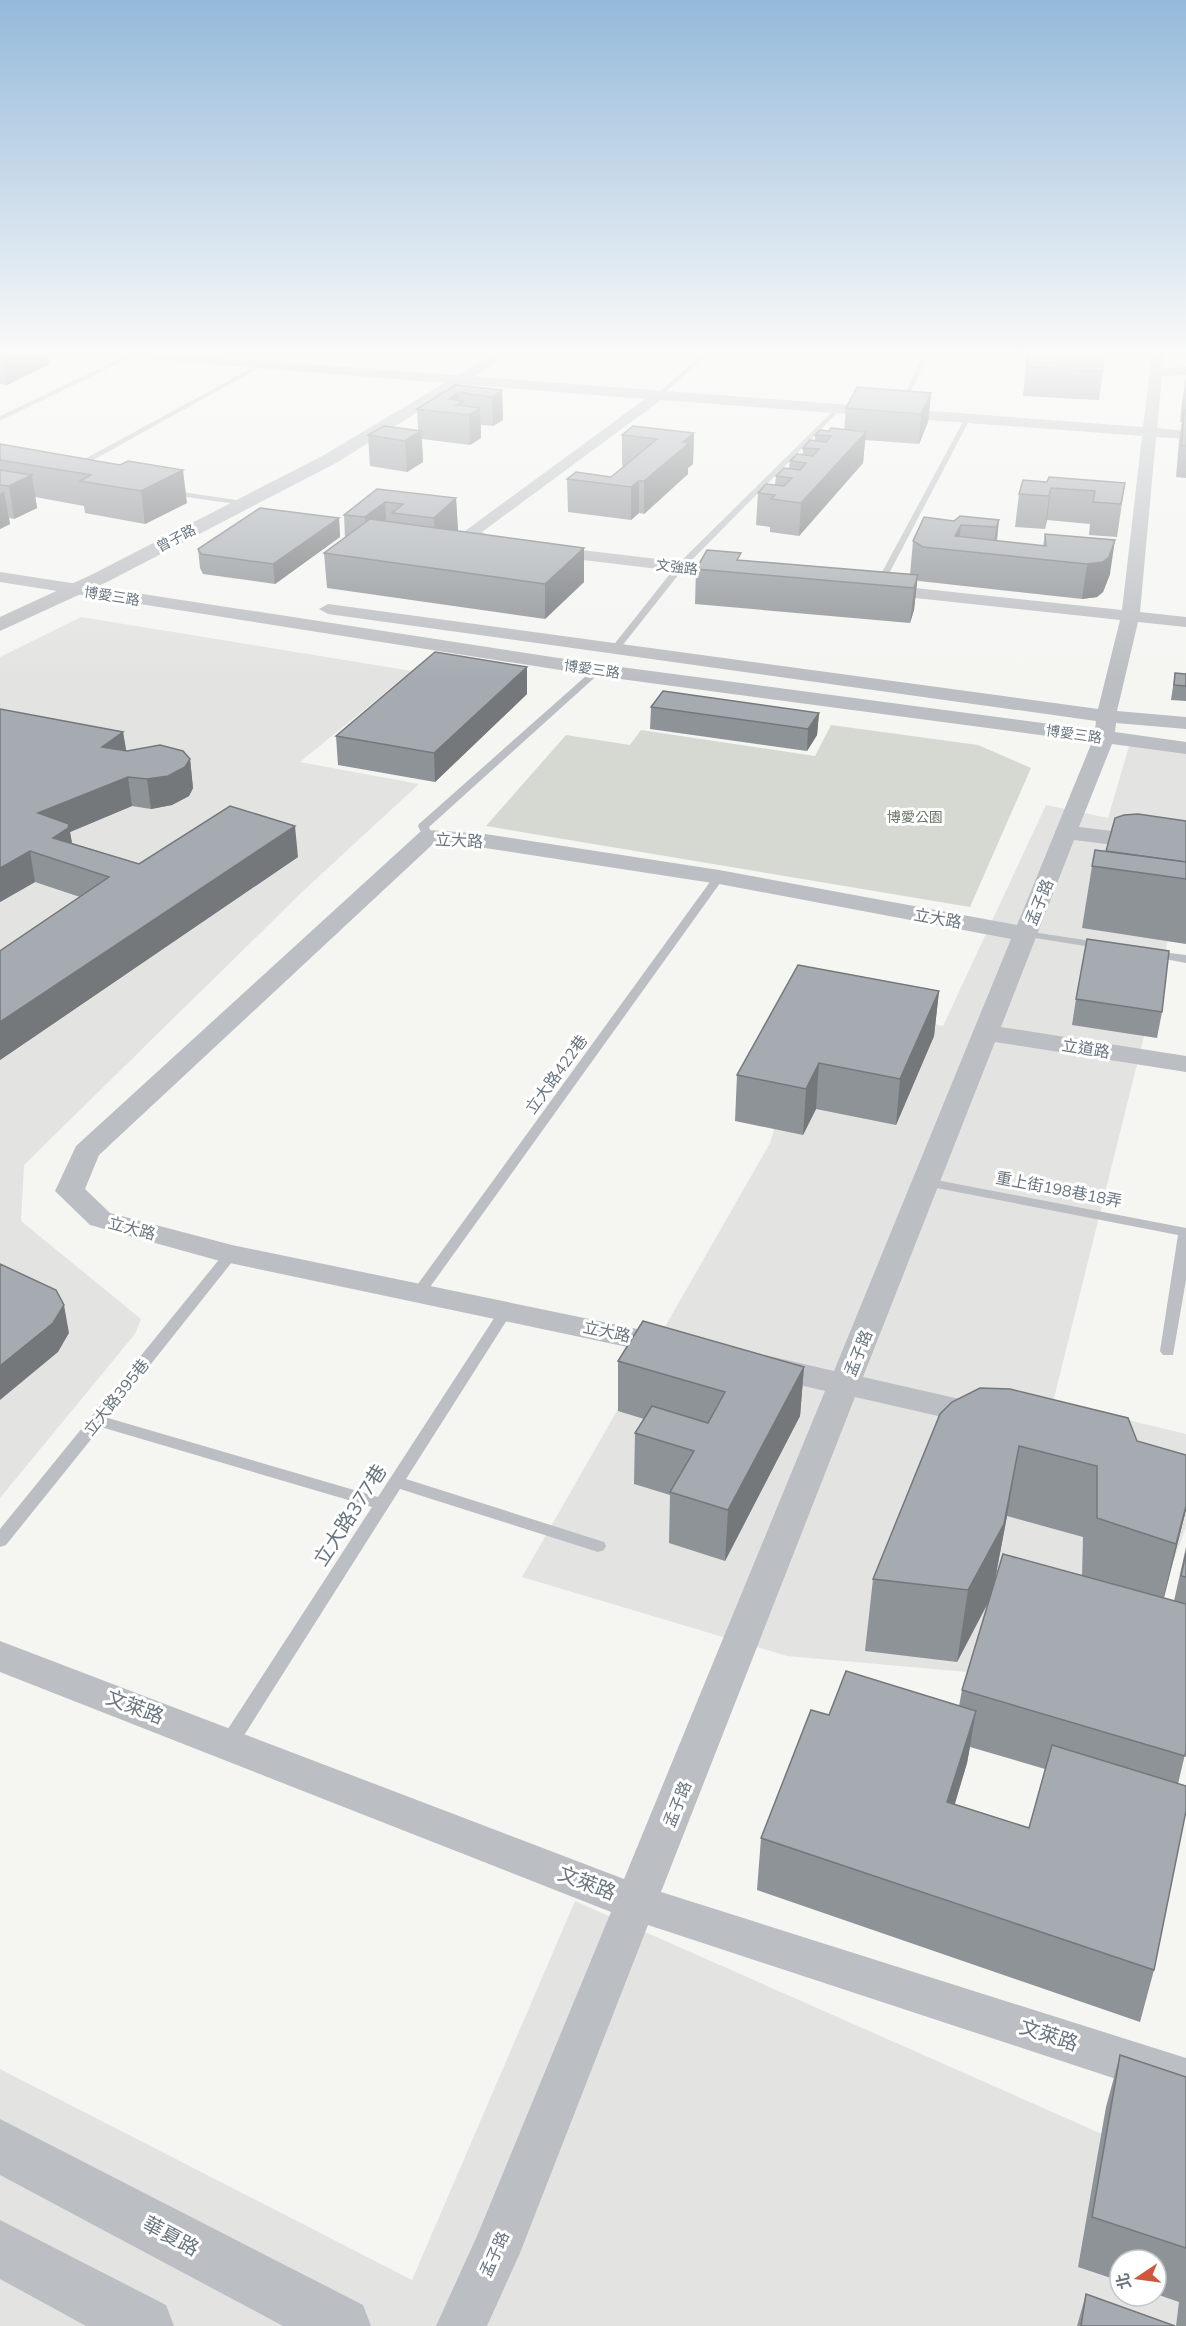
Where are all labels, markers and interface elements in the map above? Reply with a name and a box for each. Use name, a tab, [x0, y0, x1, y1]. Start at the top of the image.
street label: 曾子路	[153, 520, 199, 556]
street label: 文強路	[655, 556, 699, 578]
street label: 博愛三路	[83, 583, 141, 609]
street label: 博愛三路	[563, 656, 621, 682]
street label: 博愛三路	[1045, 721, 1103, 747]
park label: 博愛公園	[887, 808, 943, 826]
street label: 立大路	[435, 829, 483, 851]
street label: 孟子路	[1021, 876, 1057, 928]
street label: 立大路	[913, 904, 963, 932]
street label: 立大路422巷	[521, 1031, 591, 1117]
street label: 立道路	[1061, 1034, 1111, 1062]
street label: 重上街198巷18弄	[994, 1167, 1124, 1211]
street label: 立大路	[106, 1212, 158, 1244]
street label: 立大路	[581, 1316, 633, 1346]
street label: 孟子路	[840, 1327, 876, 1379]
street label: 立大路395巷	[79, 1355, 153, 1439]
street label: 立大路377巷	[308, 1459, 392, 1570]
street label: 文萊路	[103, 1684, 168, 1729]
street label: 孟子路	[659, 1778, 695, 1830]
street label: 文萊路	[555, 1860, 620, 1905]
street label: 文萊路	[1017, 2013, 1082, 2056]
street label: 華夏路	[139, 2210, 204, 2261]
street label: 孟子路	[475, 2228, 513, 2280]
north arrow	[1108, 2248, 1168, 2308]
text: 北	[1112, 2271, 1135, 2291]

